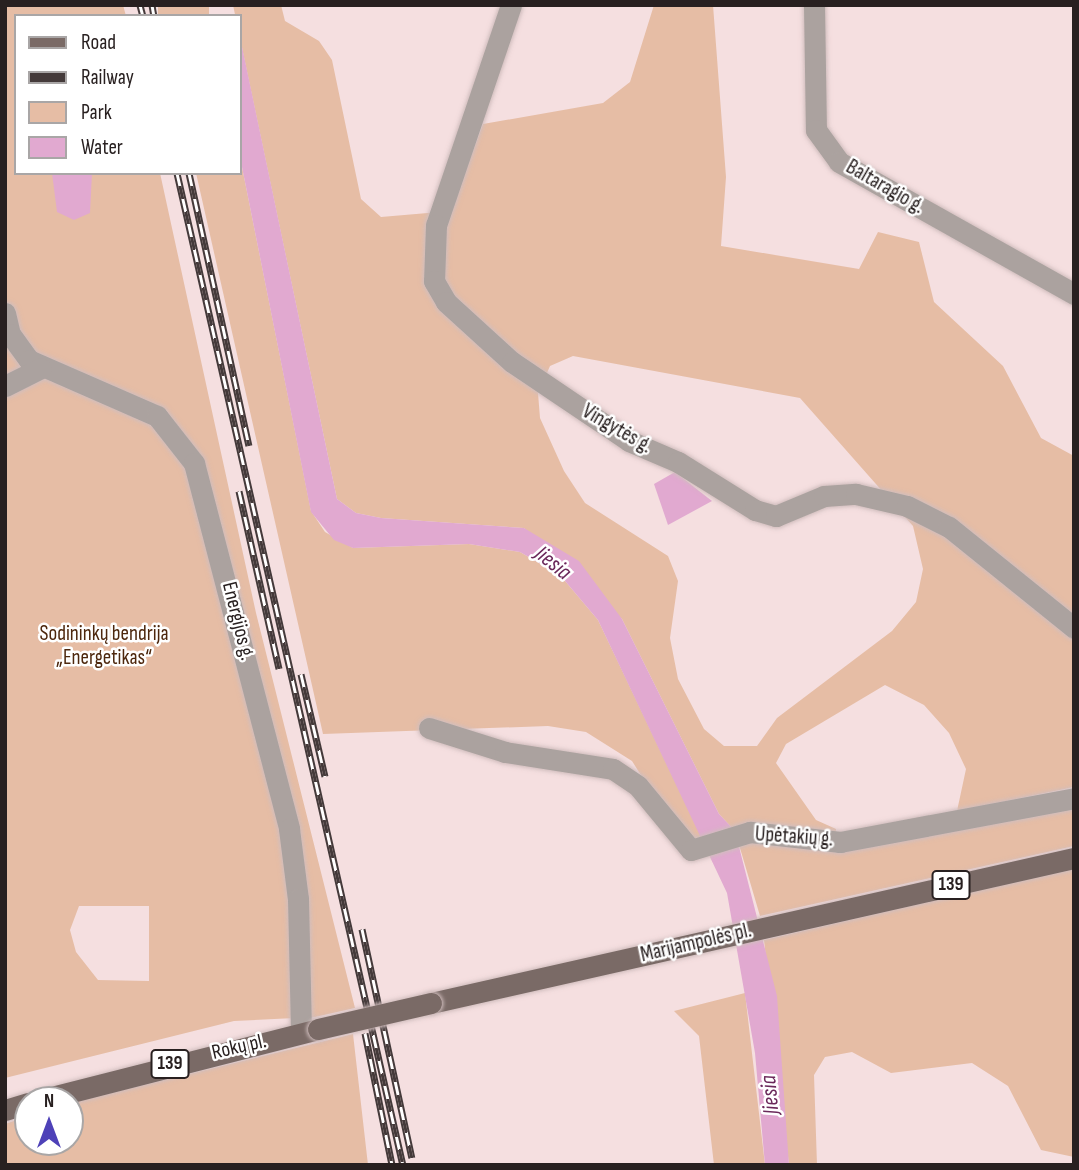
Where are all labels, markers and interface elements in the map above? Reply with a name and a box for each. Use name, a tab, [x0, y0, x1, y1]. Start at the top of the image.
legend	[14, 14, 242, 175]
text: Road	[81, 30, 116, 55]
text: Railway	[81, 65, 134, 90]
text: Park	[81, 100, 112, 125]
text: Water	[81, 135, 123, 160]
street label: Baltaragio g.	[841, 155, 929, 219]
street label: Vingytės g.	[578, 399, 656, 459]
water label: Jiesia	[529, 540, 577, 586]
street label: Energijos g.	[216, 579, 260, 663]
park label: Sodininkų bendrija „Energetikas“	[39, 621, 169, 671]
street label: Upėtakių g.	[754, 822, 834, 852]
road number: 139	[930, 870, 972, 900]
street label: Marijampolės pl.	[638, 918, 754, 968]
street label: Rokų pl.	[209, 1029, 269, 1065]
road number: 139	[149, 1048, 191, 1080]
water label: Jiesia	[755, 1074, 785, 1116]
north arrow	[14, 1086, 84, 1156]
text: N	[44, 1090, 54, 1113]

